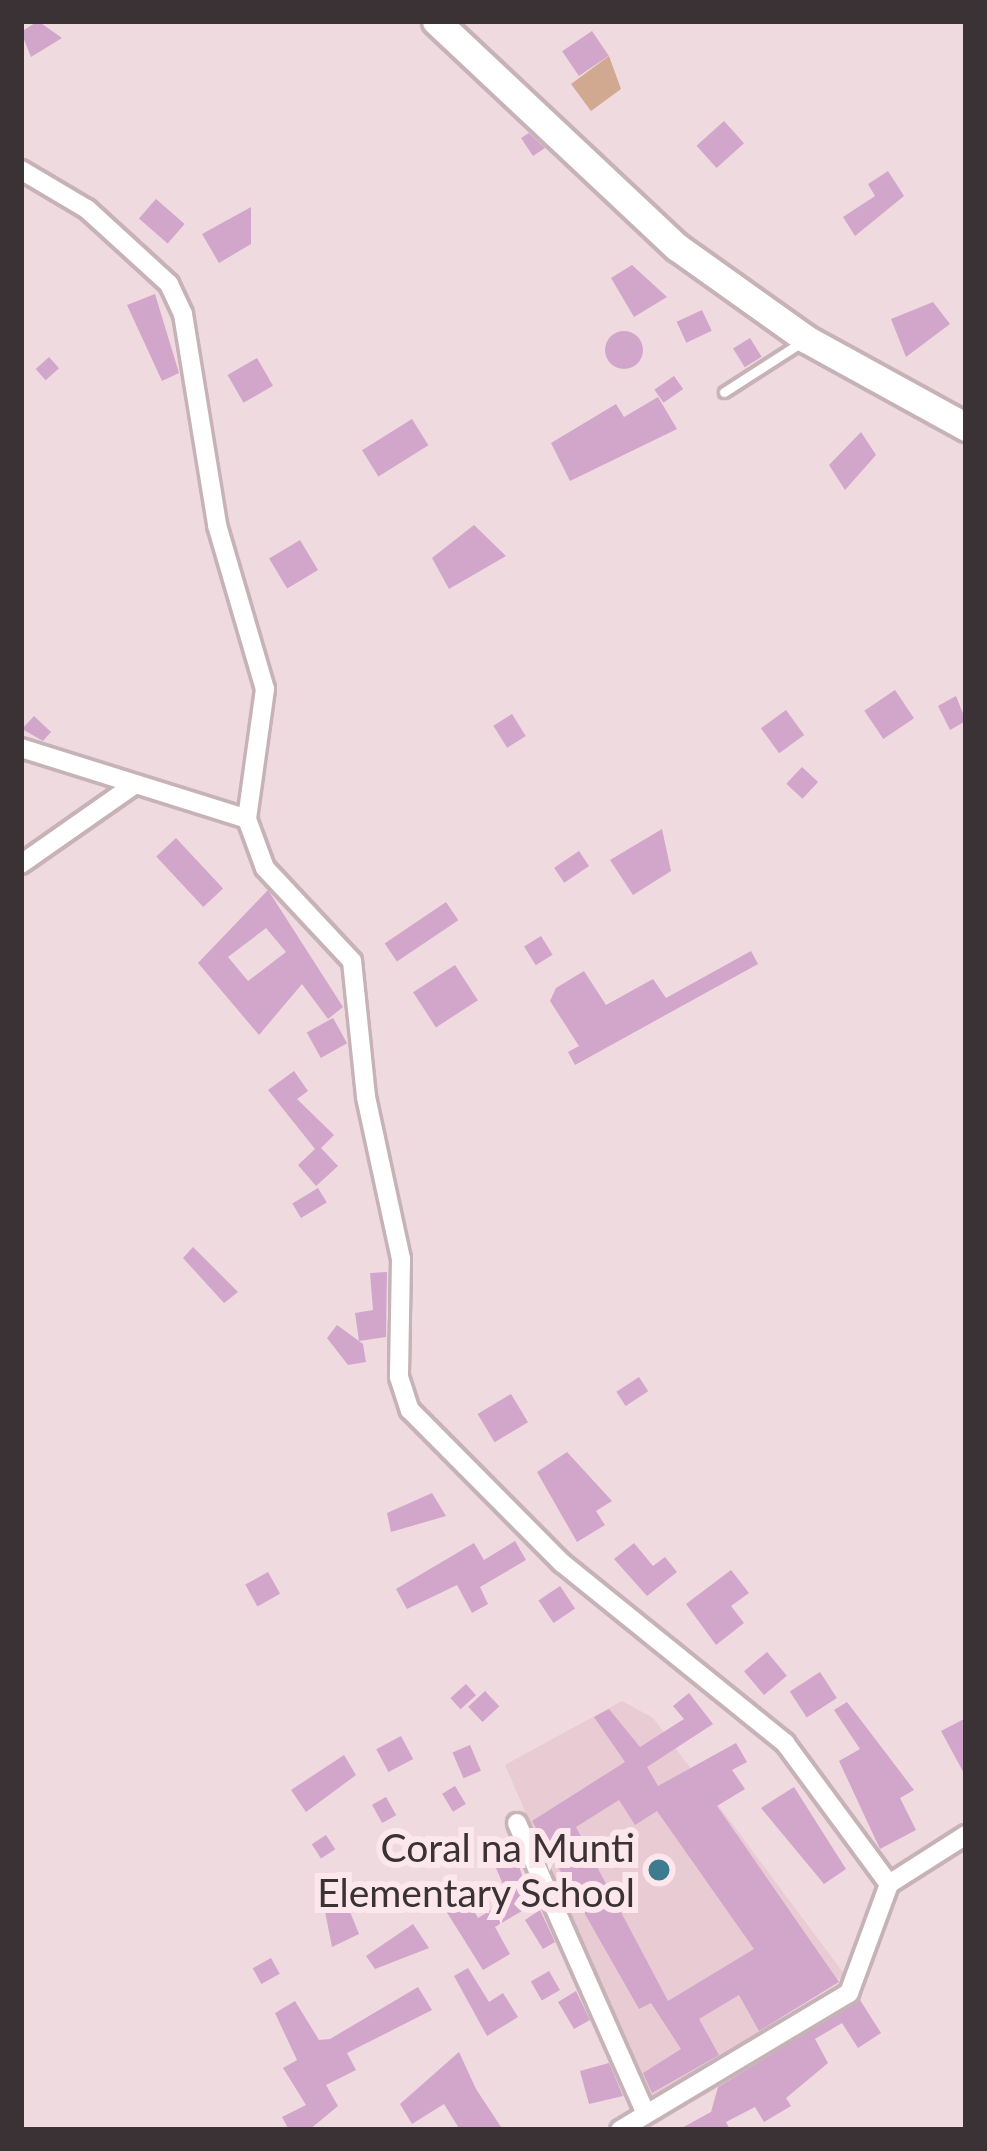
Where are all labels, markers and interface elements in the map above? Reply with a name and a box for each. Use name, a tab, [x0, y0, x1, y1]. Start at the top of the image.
place label: Coral na Munti Elementary School	[316, 1825, 635, 1916]
marker: Coral na Munti Elementary School	[646, 1857, 672, 1883]

